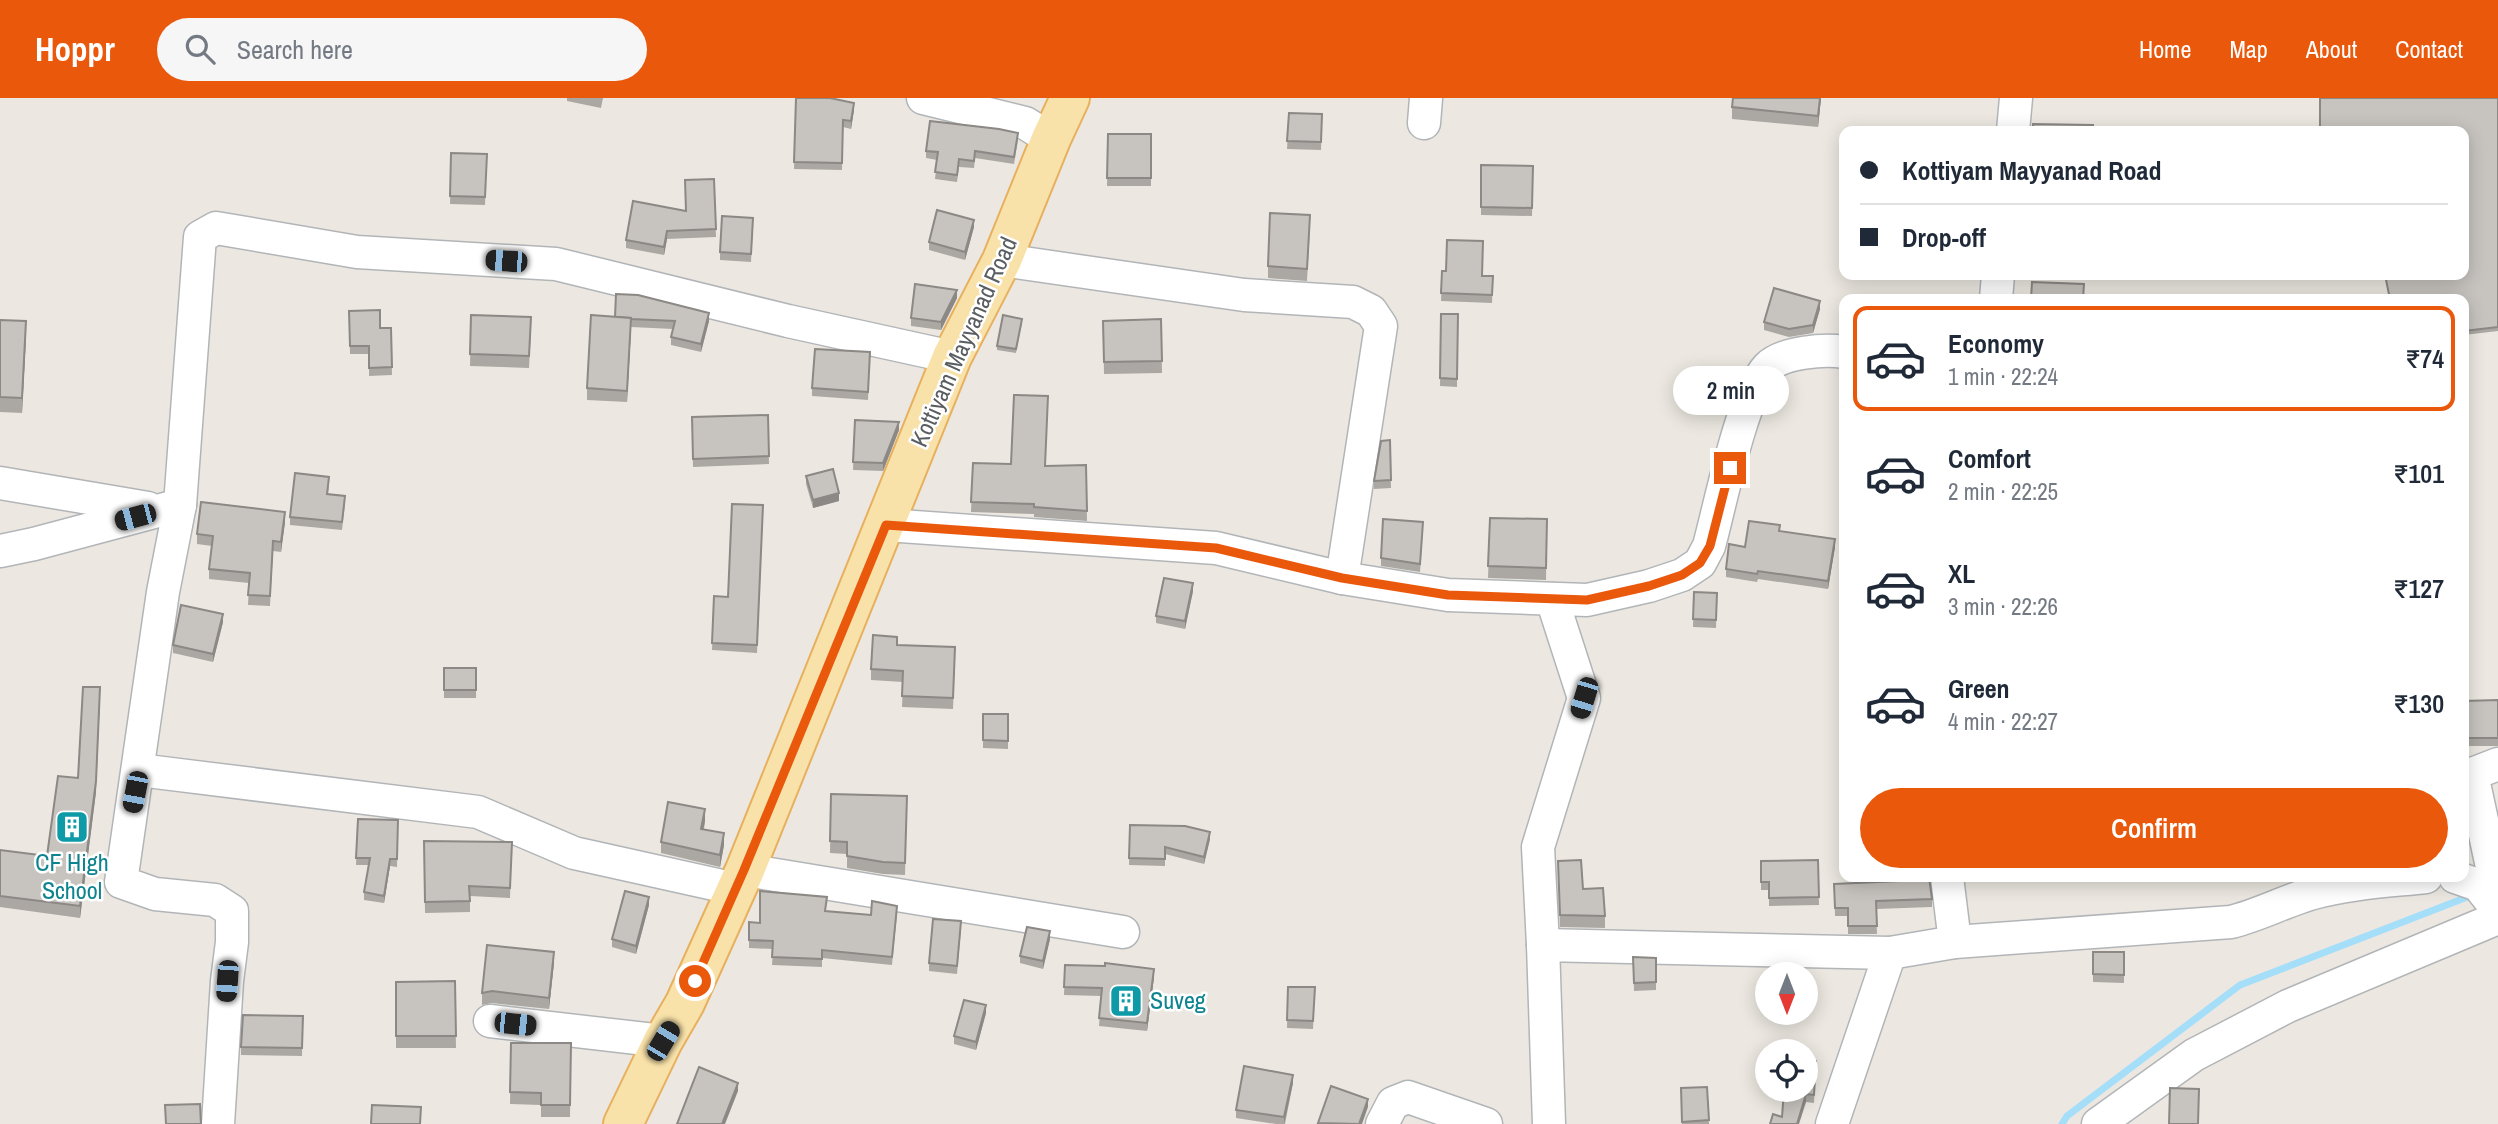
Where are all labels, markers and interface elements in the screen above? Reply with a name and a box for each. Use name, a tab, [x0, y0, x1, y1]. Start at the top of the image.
search box	[157, 18, 647, 81]
text: Hoppr	[35, 27, 115, 71]
icon: search	[181, 30, 219, 68]
text: Search here	[237, 32, 353, 67]
text: Home	[2139, 33, 2191, 65]
text: Map	[2229, 33, 2268, 65]
text: About	[2306, 33, 2357, 65]
text: Contact	[2395, 33, 2463, 65]
text: Kottiyam Mayyanad Road	[1902, 153, 2161, 188]
text: Drop-off	[1902, 220, 1986, 255]
street label: Kottiyam Mayyanad Road	[902, 232, 1024, 452]
car	[485, 249, 528, 273]
text: Economy	[1948, 326, 2044, 361]
icon: car	[1864, 327, 1927, 390]
text: ₹74	[2405, 341, 2444, 376]
text: 1 min · 22:24	[1948, 361, 2058, 392]
callout: 2 min	[1672, 366, 1788, 416]
text: 2 min	[1707, 375, 1755, 406]
text: Comfort	[1948, 441, 2031, 476]
icon: car	[1864, 442, 1927, 505]
route end	[1714, 452, 1746, 484]
text: ₹101	[2394, 456, 2444, 491]
text: 2 min · 22:25	[1948, 476, 2058, 507]
car	[112, 501, 159, 533]
text: XL	[1948, 556, 1975, 591]
icon: car	[1864, 557, 1927, 620]
text: ₹127	[2394, 571, 2444, 606]
text: 3 min · 22:26	[1948, 591, 2058, 622]
text: Green	[1948, 671, 2010, 706]
icon: car	[1864, 672, 1927, 735]
car	[1568, 675, 1601, 721]
text: ₹130	[2394, 686, 2444, 721]
text: 4 min · 22:27	[1948, 706, 2058, 737]
car	[121, 769, 150, 815]
button: Confirm	[1860, 788, 2448, 868]
building icon: CF High School	[53, 808, 91, 846]
place label: CF High School	[35, 846, 109, 906]
car	[216, 959, 239, 1003]
north arrow	[1755, 962, 1818, 1026]
map controls	[1755, 962, 1818, 1102]
route start	[679, 965, 711, 997]
building icon: Suveg	[1107, 982, 1145, 1020]
place label: Suveg	[1150, 984, 1206, 1016]
car	[494, 1011, 537, 1037]
car	[644, 1018, 683, 1064]
button: locate	[1755, 1039, 1818, 1102]

